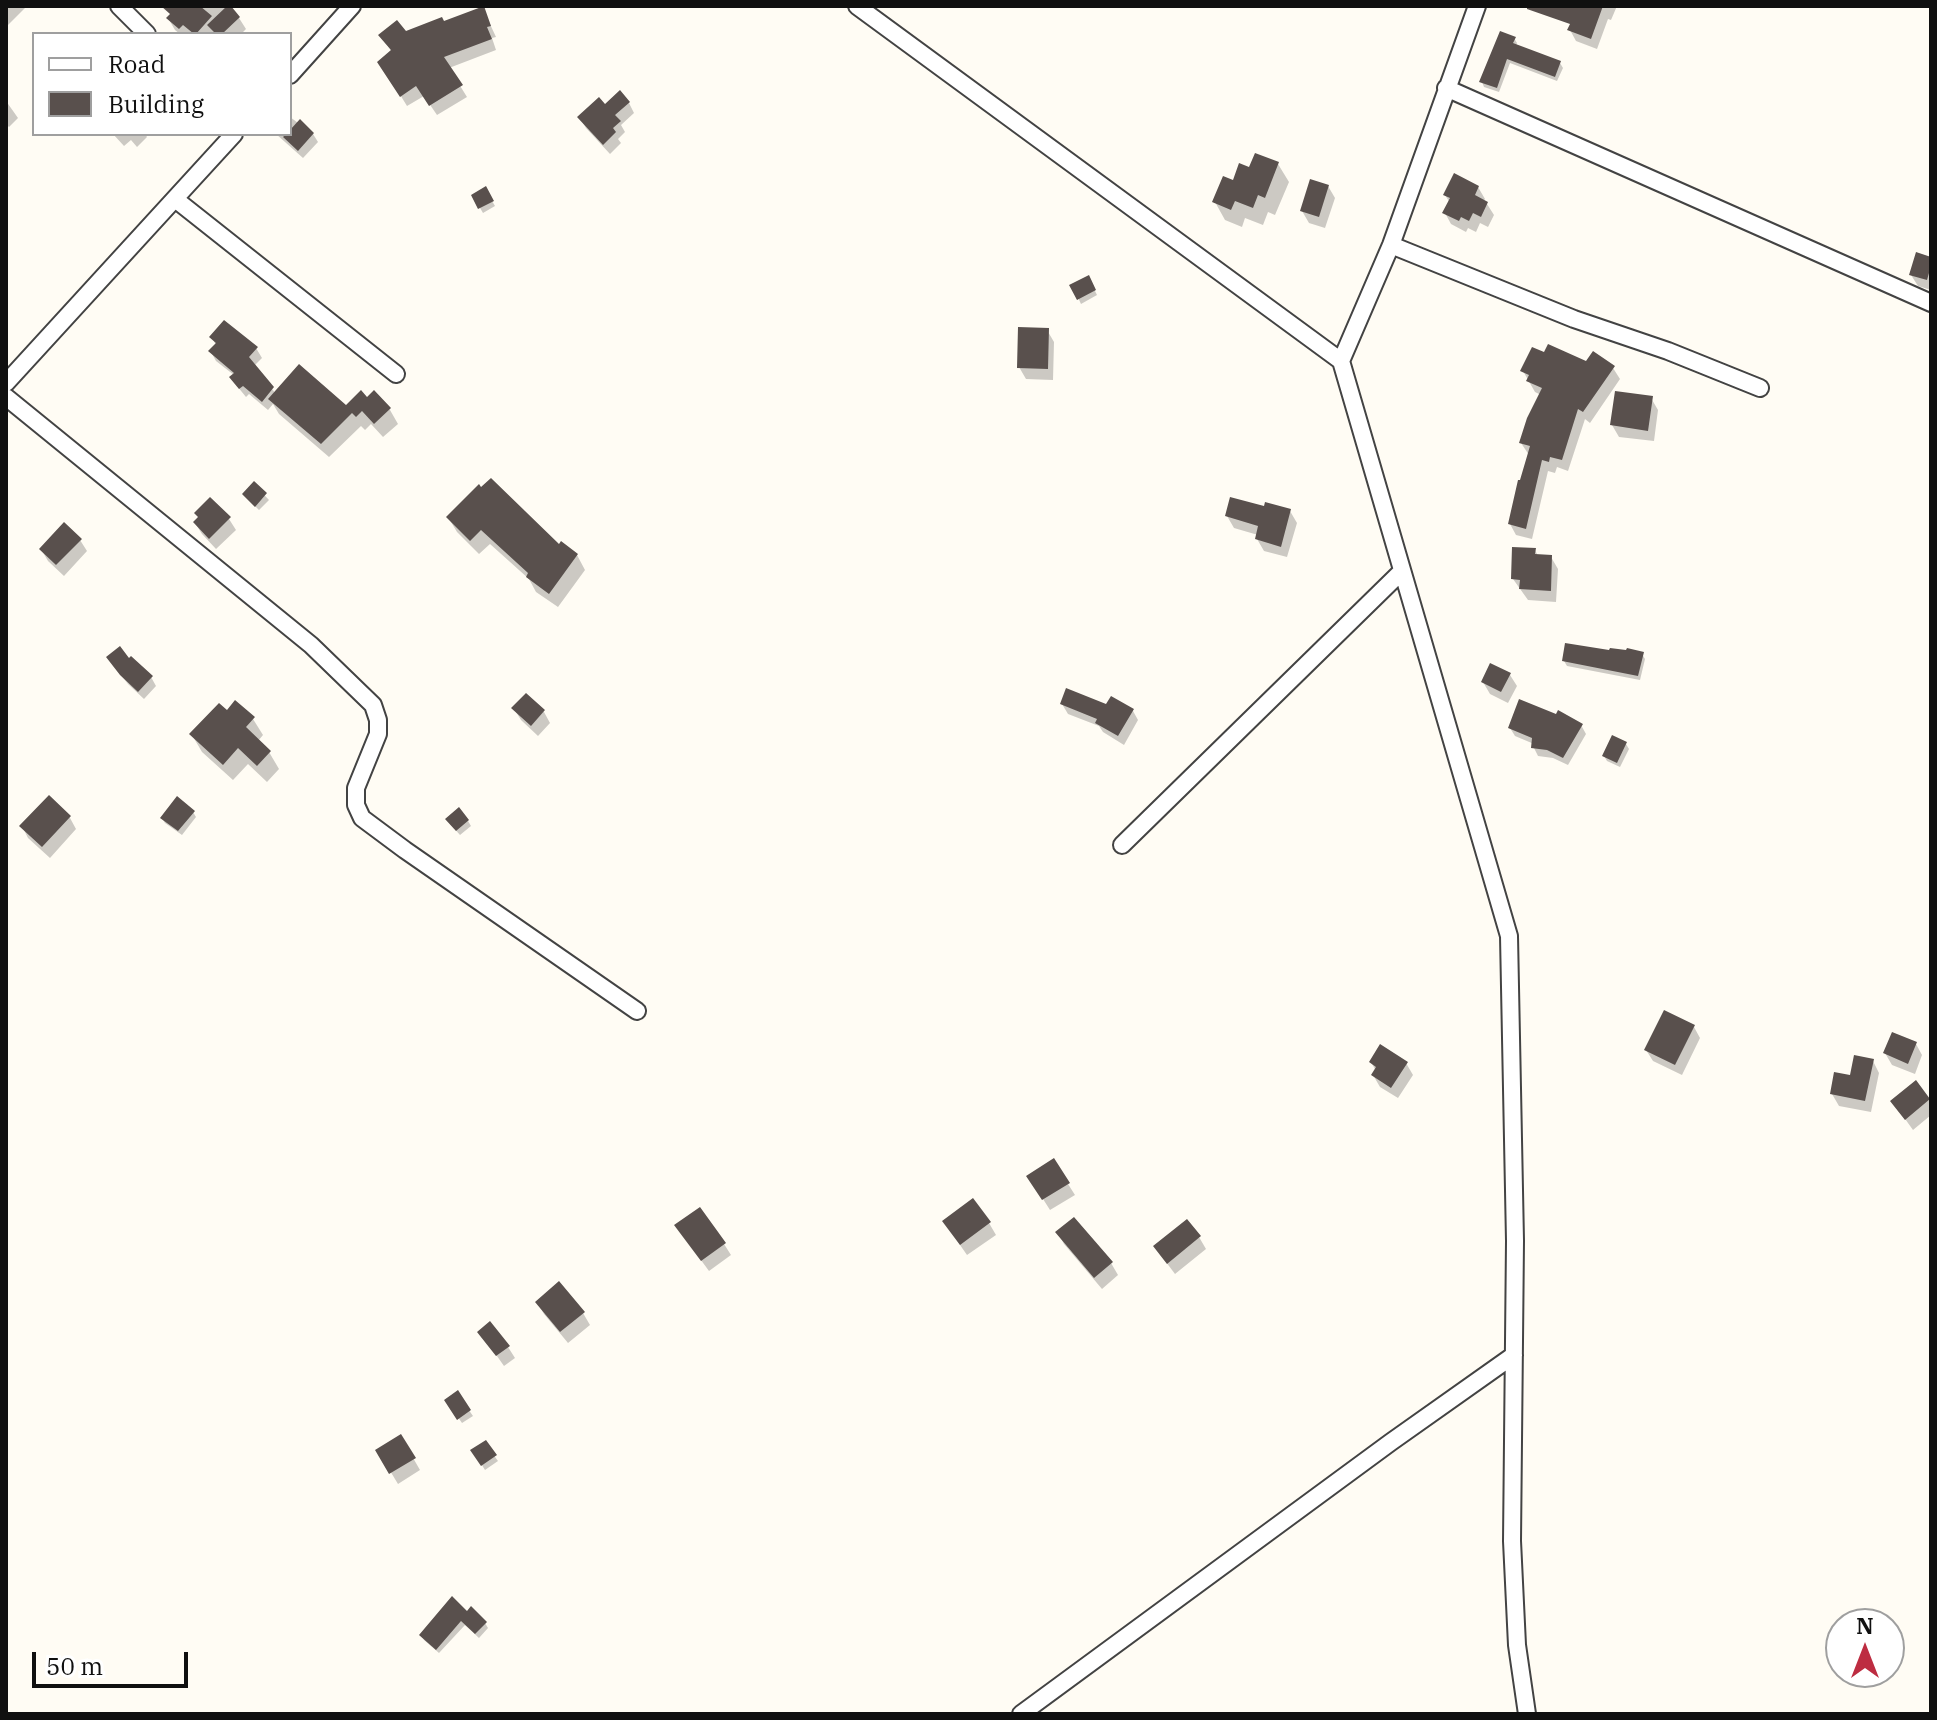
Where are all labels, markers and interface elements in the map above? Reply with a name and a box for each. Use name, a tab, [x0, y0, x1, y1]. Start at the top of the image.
legend	[32, 32, 292, 136]
text: Road	[108, 48, 165, 80]
text: Building	[108, 88, 204, 120]
north arrow	[1825, 1608, 1905, 1688]
text: N	[1856, 1611, 1874, 1640]
scale bar	[36, 1636, 192, 1686]
text: 50 m	[46, 1650, 103, 1682]

